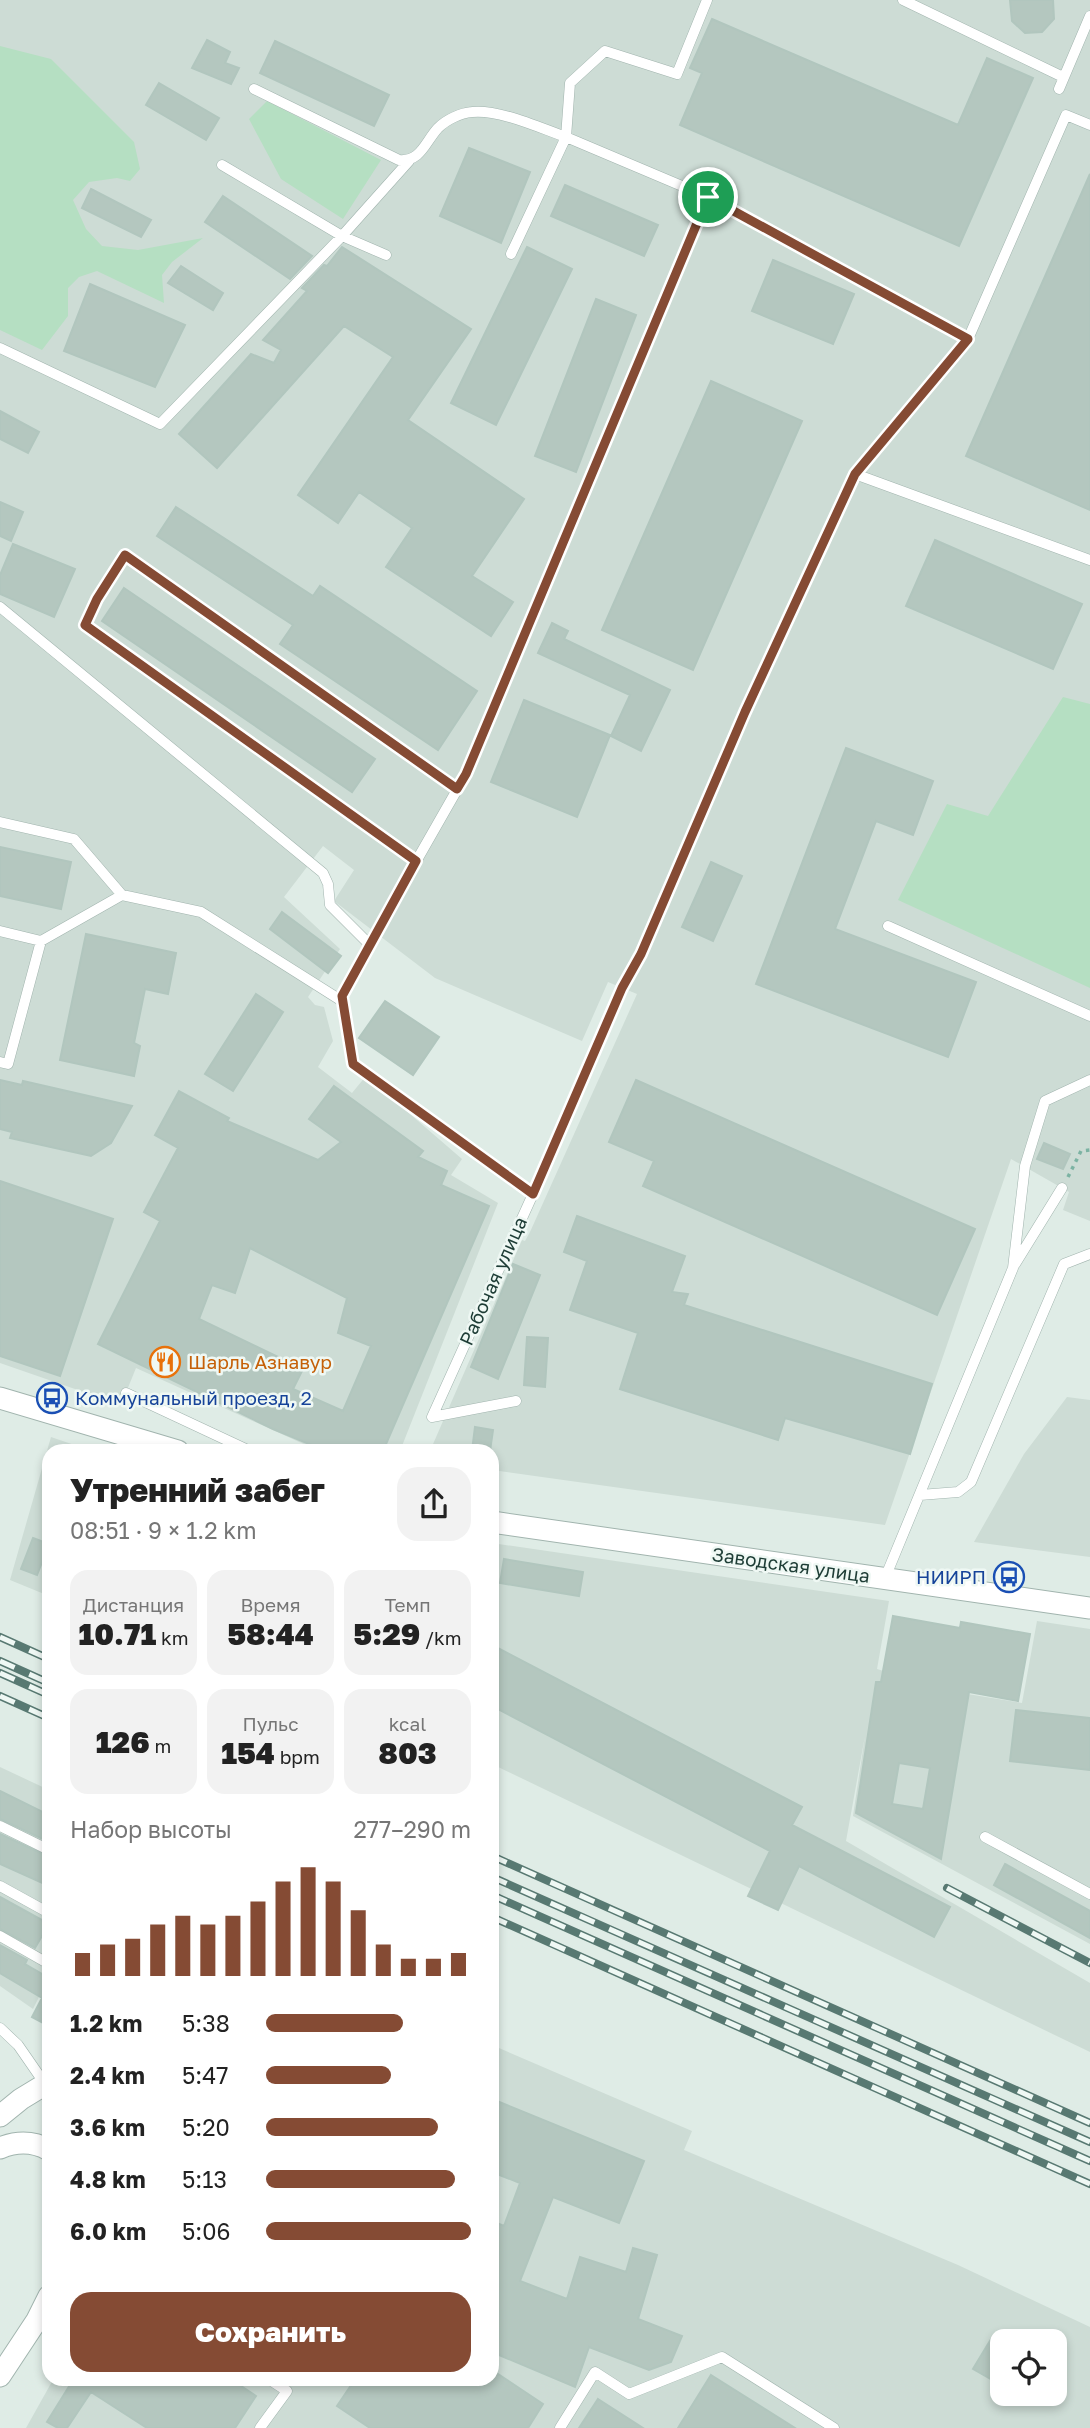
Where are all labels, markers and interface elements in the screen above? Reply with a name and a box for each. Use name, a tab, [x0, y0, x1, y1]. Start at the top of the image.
pin	[678, 167, 738, 227]
icon: arrive	[689, 178, 727, 216]
street label: Рабочая улица	[454, 1213, 531, 1349]
restaurant icon: Шарль Азнавур	[148, 1345, 182, 1379]
place label: Шарль Азнавур	[188, 1350, 332, 1373]
bus stop icon: Коммунальный проезд, 2	[35, 1381, 69, 1415]
place label: Коммунальный проезд, 2	[75, 1386, 312, 1409]
button: share	[397, 1467, 471, 1541]
text: Утренний забег	[70, 1471, 325, 1509]
text: 08:51 · 9 × 1.2 km	[70, 1516, 257, 1544]
street label: Заводская улица	[711, 1542, 872, 1587]
bus stop icon: НИИРП	[992, 1560, 1026, 1594]
place label: НИИРП	[916, 1565, 986, 1588]
text: Дистанция	[83, 1593, 184, 1616]
text: Время	[241, 1593, 300, 1616]
text: Темп	[384, 1593, 431, 1616]
text: 10.71	[78, 1616, 156, 1652]
text: 58:44	[227, 1616, 314, 1652]
text: 5:29	[353, 1616, 420, 1652]
text: km	[156, 1626, 189, 1649]
text: /km	[420, 1626, 462, 1649]
text: Пульс	[242, 1712, 299, 1735]
text: kcal	[389, 1712, 426, 1735]
text: 126	[96, 1724, 150, 1760]
text: m	[150, 1734, 171, 1757]
text: 154	[221, 1735, 275, 1771]
text: 803	[378, 1735, 437, 1771]
text: bpm	[275, 1745, 320, 1768]
text: Набор высоты	[70, 1815, 232, 1843]
text: 277–290 m	[353, 1815, 471, 1843]
text: 1.2 km	[70, 2009, 142, 2037]
text: 5:38	[182, 2009, 230, 2037]
text: 2.4 km	[70, 2061, 145, 2089]
text: 5:47	[182, 2061, 228, 2089]
text: 3.6 km	[70, 2113, 145, 2141]
text: 5:20	[182, 2113, 230, 2141]
text: 4.8 km	[70, 2165, 146, 2193]
text: 5:13	[182, 2165, 227, 2193]
text: 6.0 km	[70, 2217, 146, 2245]
text: 5:06	[182, 2217, 230, 2245]
button: Сохранить	[70, 2292, 471, 2372]
map controls	[990, 2329, 1067, 2406]
button: locate	[990, 2329, 1067, 2406]

